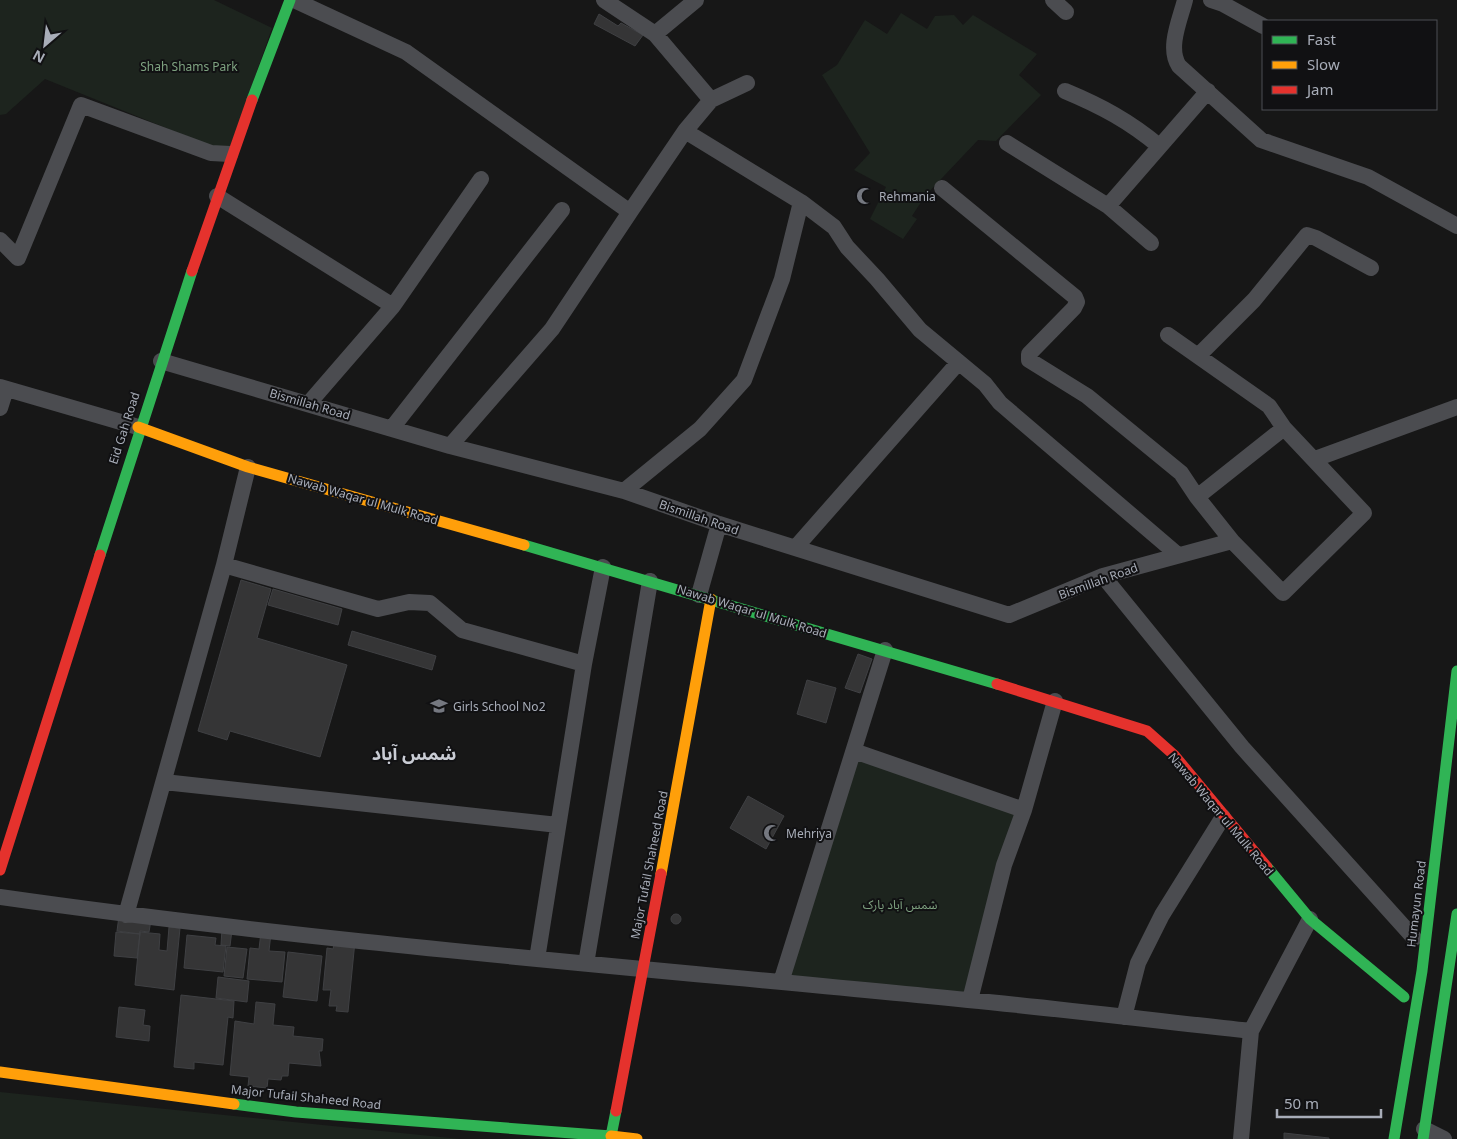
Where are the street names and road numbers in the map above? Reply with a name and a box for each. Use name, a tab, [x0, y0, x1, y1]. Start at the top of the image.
street label: Bismillah Road	[268, 384, 352, 424]
street label: Eid Gah Road	[104, 390, 144, 466]
street label: Nawab Waqar ul Mulk Road	[286, 469, 440, 529]
street label: Bismillah Road	[657, 495, 741, 539]
street label: Bismillah Road	[1056, 559, 1140, 603]
street label: Nawab Waqar ul Mulk Road	[675, 580, 829, 642]
street label: Nawab Waqar ul Mulk Road	[1164, 749, 1278, 879]
street label: Major Tufail Shaheed Road	[626, 789, 672, 941]
street label: Humayun Road	[1402, 860, 1430, 948]
street label: Major Tufail Shaheed Road	[230, 1081, 382, 1113]

